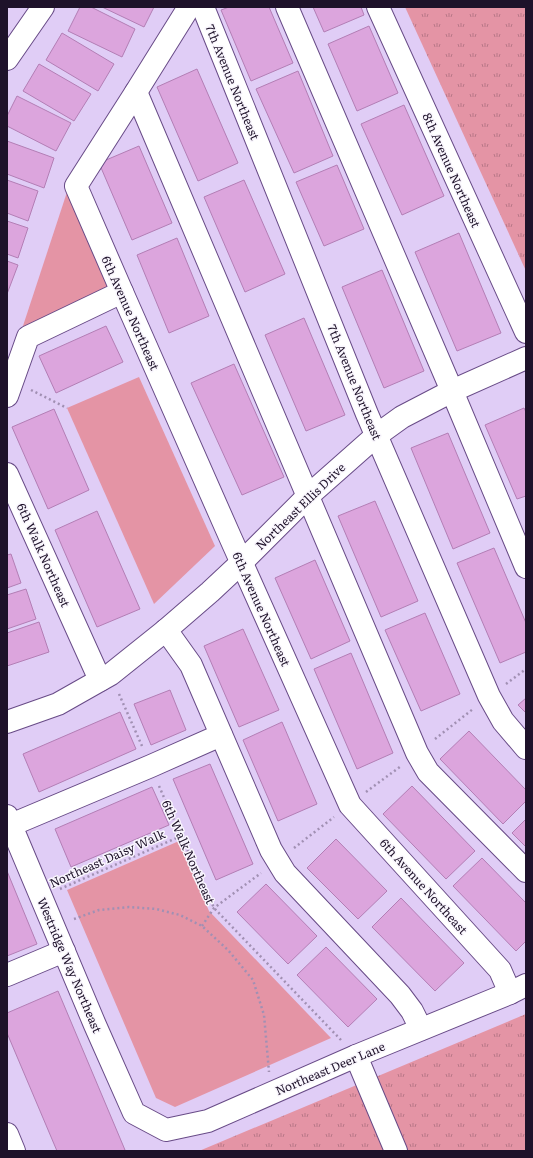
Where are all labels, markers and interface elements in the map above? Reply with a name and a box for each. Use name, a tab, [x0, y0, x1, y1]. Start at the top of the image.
street label: 7th Avenue Northeast	[202, 21, 264, 143]
street label: 8th Avenue Northeast	[419, 110, 485, 230]
street label: 6th Avenue Northeast	[98, 253, 164, 373]
street label: 7th Avenue Northeast	[324, 321, 386, 443]
street label: Northeast Ellis Drive	[251, 458, 349, 554]
street label: 6th Walk Northeast	[13, 500, 75, 610]
street label: 6th Avenue Northeast	[229, 549, 295, 669]
street label: 6th Walk Northeast	[158, 797, 220, 907]
street label: Northeast Daisy Walk	[46, 824, 168, 892]
street label: 6th Avenue Northeast	[376, 834, 472, 938]
street label: Westridge Way Northeast	[33, 894, 107, 1036]
street label: Northeast Deer Lane	[272, 1037, 388, 1099]

